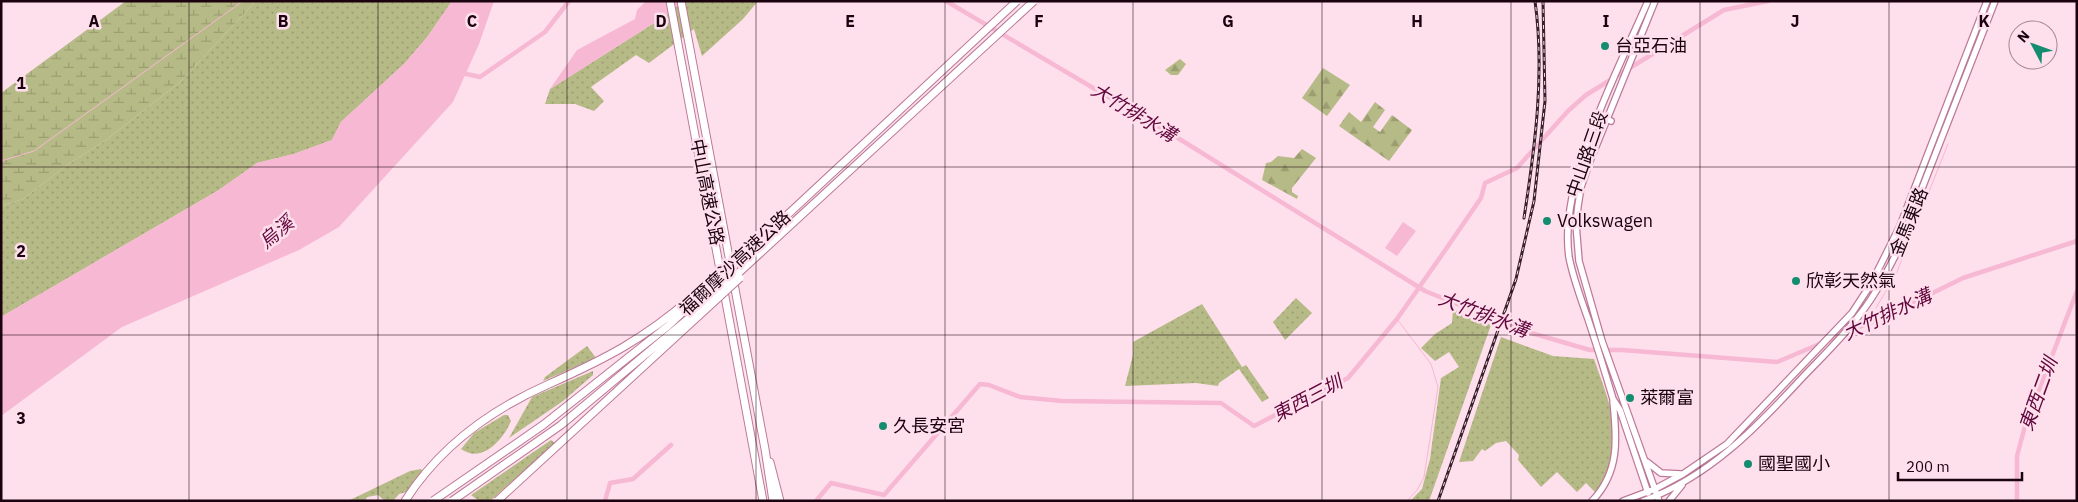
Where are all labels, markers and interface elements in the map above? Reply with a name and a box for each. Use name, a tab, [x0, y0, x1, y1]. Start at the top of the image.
text: A	[89, 11, 100, 31]
text: B	[278, 11, 289, 31]
text: C	[467, 11, 477, 31]
text: D	[655, 11, 667, 31]
text: E	[845, 11, 855, 31]
text: F	[1034, 11, 1044, 31]
text: G	[1222, 11, 1234, 31]
text: H	[1411, 11, 1423, 31]
text: I	[1603, 11, 1610, 31]
text: J	[1791, 11, 1799, 31]
text: K	[1978, 11, 1990, 31]
north arrow	[2008, 20, 2058, 70]
text: N	[2013, 27, 2033, 46]
place label: 台亞石油	[1615, 34, 1687, 57]
marker: 台亞石油	[1599, 40, 1611, 52]
text: 1	[16, 73, 26, 93]
water label: 大竹排水溝	[1087, 77, 1183, 148]
street label: 中山路三段	[1561, 108, 1612, 200]
street label: 中山高速公路	[686, 137, 729, 247]
street label: 金馬東路	[1884, 184, 1933, 259]
street label: 福爾摩沙高速公路	[674, 205, 795, 320]
water label: 烏溪	[254, 209, 301, 253]
place label: Volkswagen	[1557, 209, 1653, 232]
marker: Volkswagen	[1541, 215, 1553, 227]
text: 2	[16, 241, 26, 261]
place label: 欣彰天然氣	[1806, 269, 1896, 292]
marker: 欣彰天然氣	[1790, 275, 1802, 287]
water label: 大竹排水溝	[1839, 282, 1938, 345]
water label: 大竹排水溝	[1435, 286, 1535, 343]
water label: 東西二圳	[2014, 351, 2063, 434]
water label: 東西三圳	[1268, 368, 1349, 426]
place label: 萊爾富	[1640, 386, 1694, 409]
marker: 萊爾富	[1624, 392, 1636, 404]
text: 3	[16, 408, 26, 428]
place label: 久長安宮	[893, 414, 965, 437]
marker: 久長安宮	[877, 420, 889, 432]
scale bar	[1898, 450, 2022, 482]
place label: 國聖國小	[1758, 452, 1830, 475]
text: 200 m	[1906, 457, 1950, 476]
marker: 國聖國小	[1742, 458, 1754, 470]

